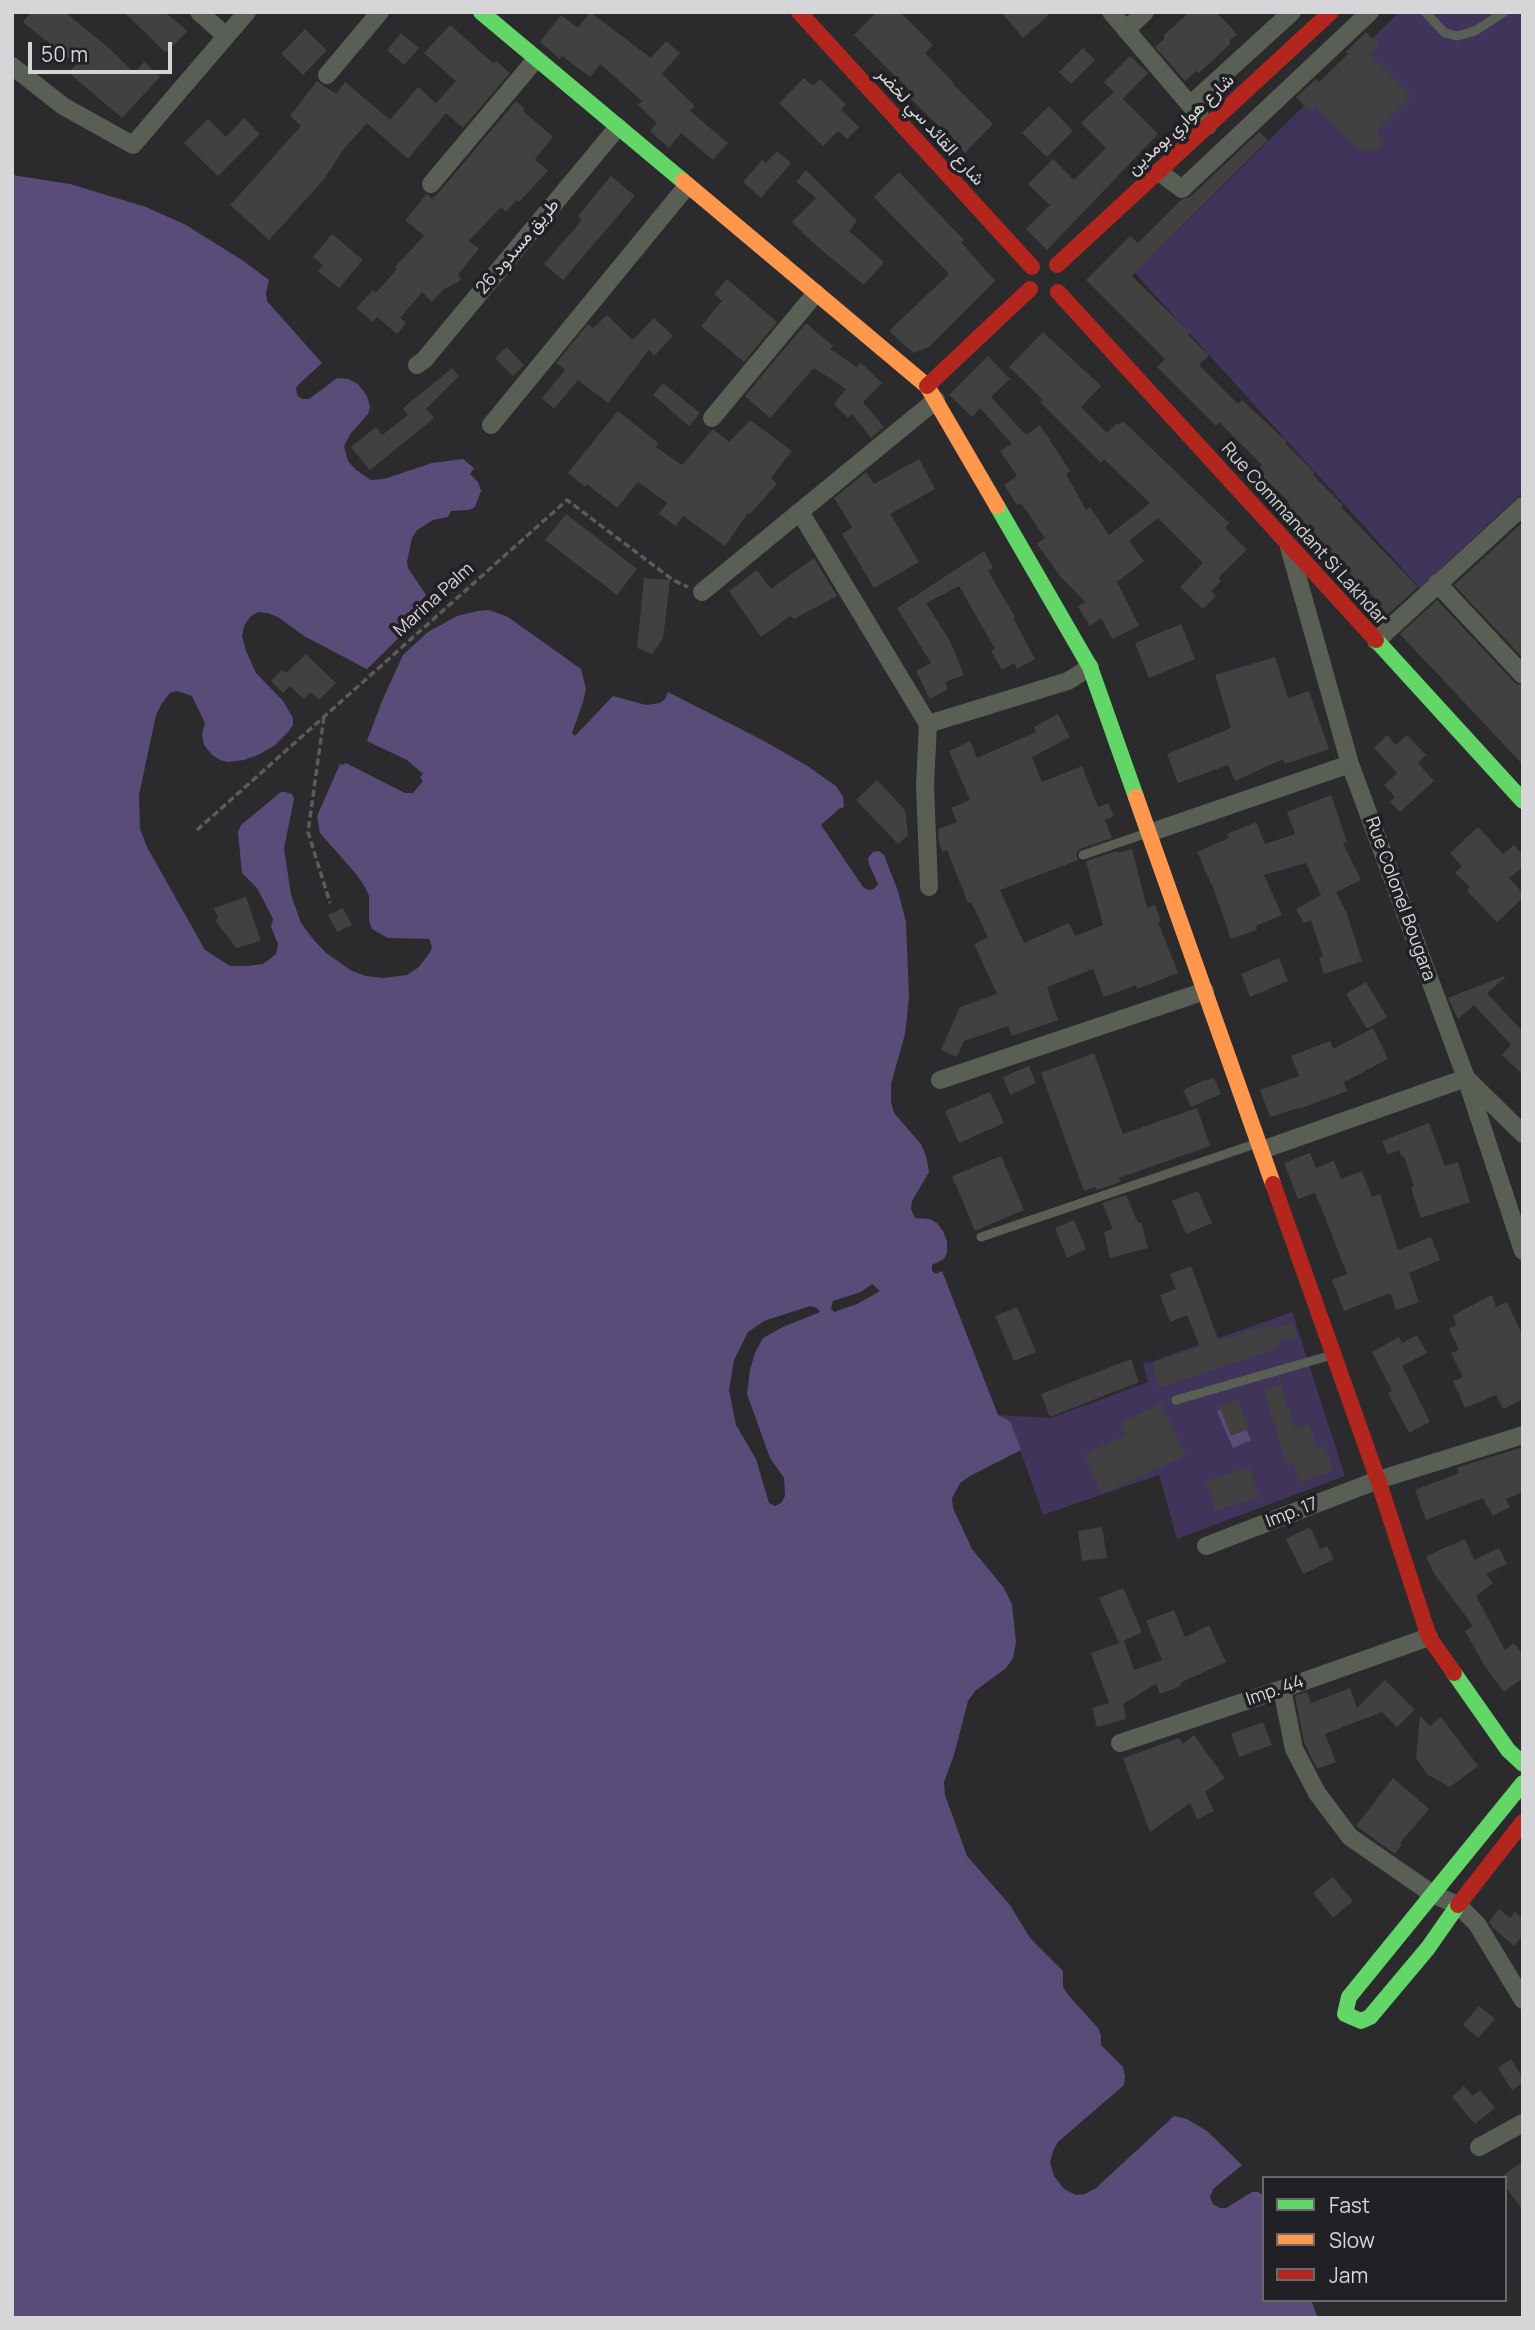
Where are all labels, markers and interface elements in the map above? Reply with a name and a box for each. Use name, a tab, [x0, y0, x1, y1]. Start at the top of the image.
scale bar	[32, 28, 175, 72]
text: 50 m	[41, 40, 88, 68]
street label: شارع القائد سي لخضر	[871, 64, 989, 190]
street label: شارع هواري بومدين	[1123, 70, 1239, 180]
street label: طريق مسدود 26	[472, 195, 564, 299]
street label: Rue Commandant Si Lakhdar	[1216, 438, 1392, 630]
street label: Marina Palm	[390, 559, 478, 641]
street label: Rue Colonel Bougara	[1360, 814, 1440, 984]
street label: Imp. 17	[1263, 1493, 1321, 1533]
street label: Imp. 44	[1243, 1671, 1307, 1711]
legend	[1262, 2176, 1507, 2302]
text: Fast	[1329, 2191, 1370, 2219]
text: Slow	[1329, 2226, 1375, 2254]
text: Jam	[1329, 2261, 1368, 2289]

